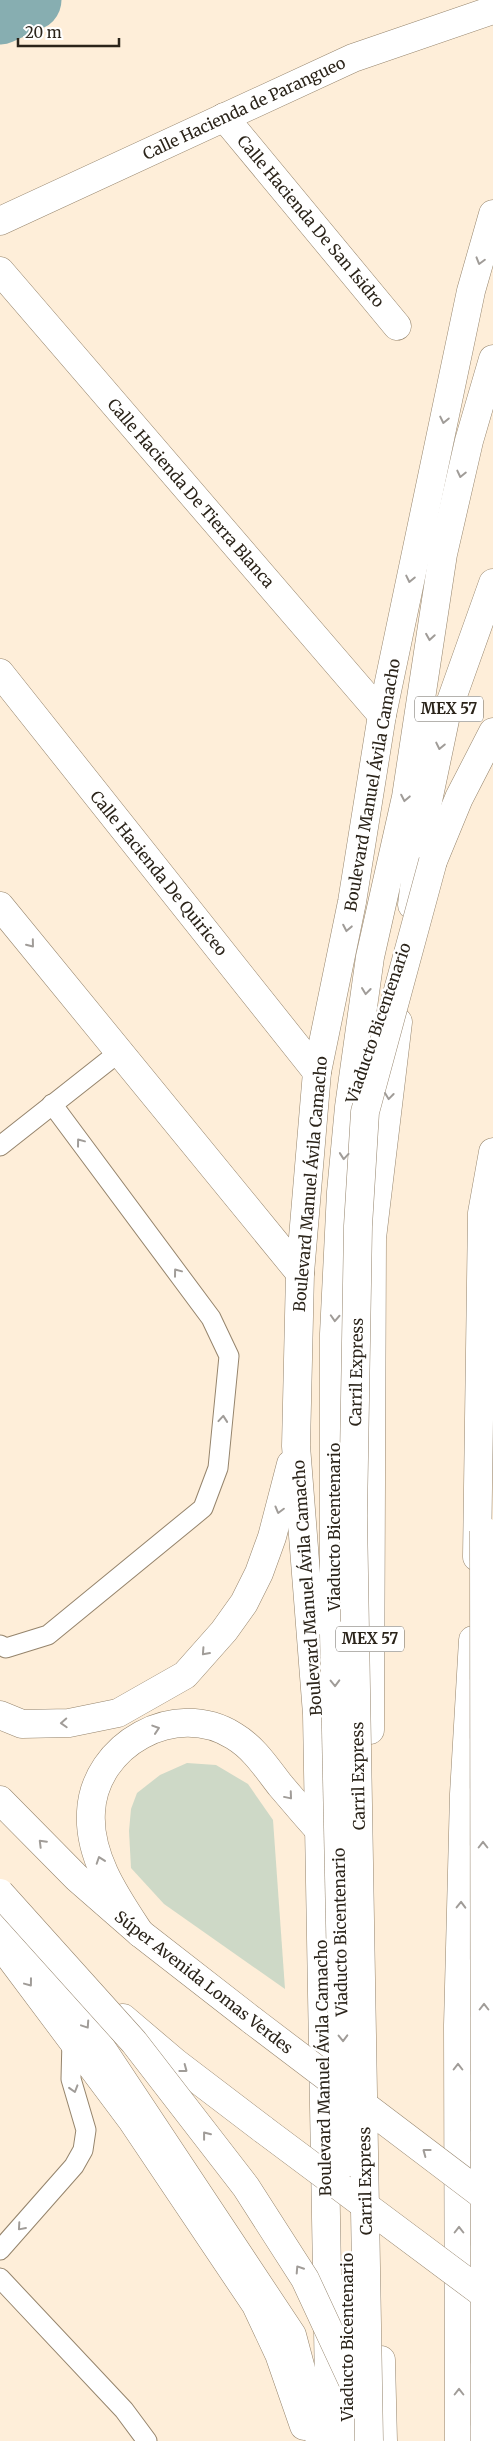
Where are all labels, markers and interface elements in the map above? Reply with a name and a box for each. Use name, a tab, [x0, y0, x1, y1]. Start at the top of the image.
scale bar	[18, 15, 119, 47]
text: 20 m	[25, 23, 62, 42]
street label: Calle Hacienda de Parangueo	[140, 52, 348, 164]
street label: Calle Hacienda De San Isidro	[233, 131, 389, 311]
one-way arrow	[475, 257, 485, 265]
street label: Calle Hacienda De Tierra Blanca	[103, 394, 279, 592]
one-way arrow	[439, 415, 450, 424]
one-way arrow	[456, 469, 467, 478]
one-way arrow	[405, 574, 416, 583]
one-way arrow	[425, 633, 436, 641]
street label: Boulevard Manuel Ávila Camacho	[340, 657, 404, 913]
road number: MEX 57	[415, 696, 483, 722]
one-way arrow	[435, 741, 446, 750]
street label: Calle Hacienda De Quiriceo	[86, 786, 232, 960]
one-way arrow	[401, 793, 411, 802]
one-way arrow	[342, 923, 352, 932]
one-way arrow	[25, 938, 33, 947]
street label: Viaducto Bicentenario	[341, 940, 415, 1107]
one-way arrow	[361, 987, 372, 995]
street label: Boulevard Manuel Ávila Camacho	[289, 1055, 331, 1313]
one-way arrow	[384, 1092, 395, 1100]
one-way arrow	[77, 1138, 86, 1148]
one-way arrow	[339, 1152, 350, 1160]
one-way arrow	[174, 1268, 183, 1278]
one-way arrow	[330, 1314, 340, 1322]
street label: Carril Express	[345, 1318, 367, 1426]
one-way arrow	[217, 1415, 228, 1423]
street label: Viaducto Bicentenario	[324, 1443, 344, 1612]
street label: Boulevard Manuel Ávila Camacho	[288, 1459, 326, 1717]
one-way arrow	[274, 1505, 285, 1514]
road number: MEX 57	[336, 1626, 404, 1652]
one-way arrow	[202, 1647, 211, 1656]
one-way arrow	[330, 1680, 340, 1687]
one-way arrow	[60, 1718, 68, 1728]
street label: Carril Express	[347, 1722, 369, 1830]
one-way arrow	[152, 1725, 160, 1735]
one-way arrow	[284, 1790, 293, 1799]
one-way arrow	[39, 1840, 48, 1849]
one-way arrow	[478, 1841, 488, 1848]
street label: Viaducto Bicentenario	[329, 1848, 351, 2017]
one-way arrow	[96, 1857, 106, 1865]
one-way arrow	[456, 1901, 466, 1908]
street label: Súper Avenida Lomas Verdes	[111, 1906, 297, 2058]
street label: Boulevard Manuel Ávila Camacho	[311, 1940, 335, 2196]
one-way arrow	[23, 1977, 32, 1987]
one-way arrow	[479, 2003, 489, 2011]
one-way arrow	[80, 2020, 89, 2029]
one-way arrow	[337, 2034, 348, 2042]
one-way arrow	[178, 2063, 188, 2072]
one-way arrow	[453, 2063, 463, 2071]
one-way arrow	[68, 2084, 78, 2092]
street label: Carril Express	[354, 2127, 376, 2235]
one-way arrow	[203, 2132, 212, 2141]
one-way arrow	[423, 2150, 432, 2158]
one-way arrow	[18, 2221, 27, 2230]
one-way arrow	[454, 2226, 464, 2234]
street label: Viaducto Bicentenario	[337, 2253, 357, 2422]
one-way arrow	[295, 2265, 305, 2274]
one-way arrow	[454, 2388, 464, 2396]

